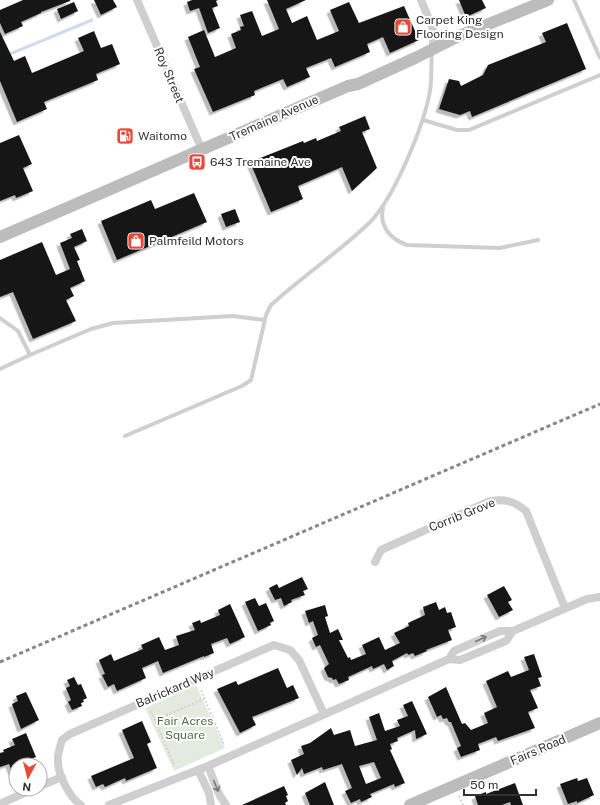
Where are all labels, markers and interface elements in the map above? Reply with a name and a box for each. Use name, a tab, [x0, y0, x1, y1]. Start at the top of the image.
place label: Carpet King Flooring Design	[416, 13, 504, 41]
shop icon: Carpet King Flooring Design	[393, 17, 413, 37]
street label: Roy Street	[151, 45, 187, 105]
street label: Tremaine Avenue	[227, 92, 321, 144]
fuel station icon: Waitomo	[115, 126, 135, 146]
place label: Waitomo	[138, 129, 187, 143]
bus stop icon: 643 Tremaine Ave	[187, 152, 207, 172]
place label: 643 Tremaine Ave	[210, 155, 311, 169]
shop icon: Palmfeild Motors	[126, 231, 146, 251]
place label: Palmfeild Motors	[149, 234, 244, 248]
street label: Corrib Grove	[427, 495, 497, 535]
one-way arrow	[475, 635, 487, 642]
street label: Balrickard Way	[134, 665, 217, 711]
park label: Fair Acres Square	[157, 714, 213, 742]
street label: Fairs Road	[508, 732, 568, 768]
north arrow	[8, 757, 48, 797]
scale bar	[464, 771, 536, 797]
text: 50 m	[470, 778, 498, 792]
text: N	[22, 780, 32, 793]
one-way arrow	[213, 780, 220, 792]

